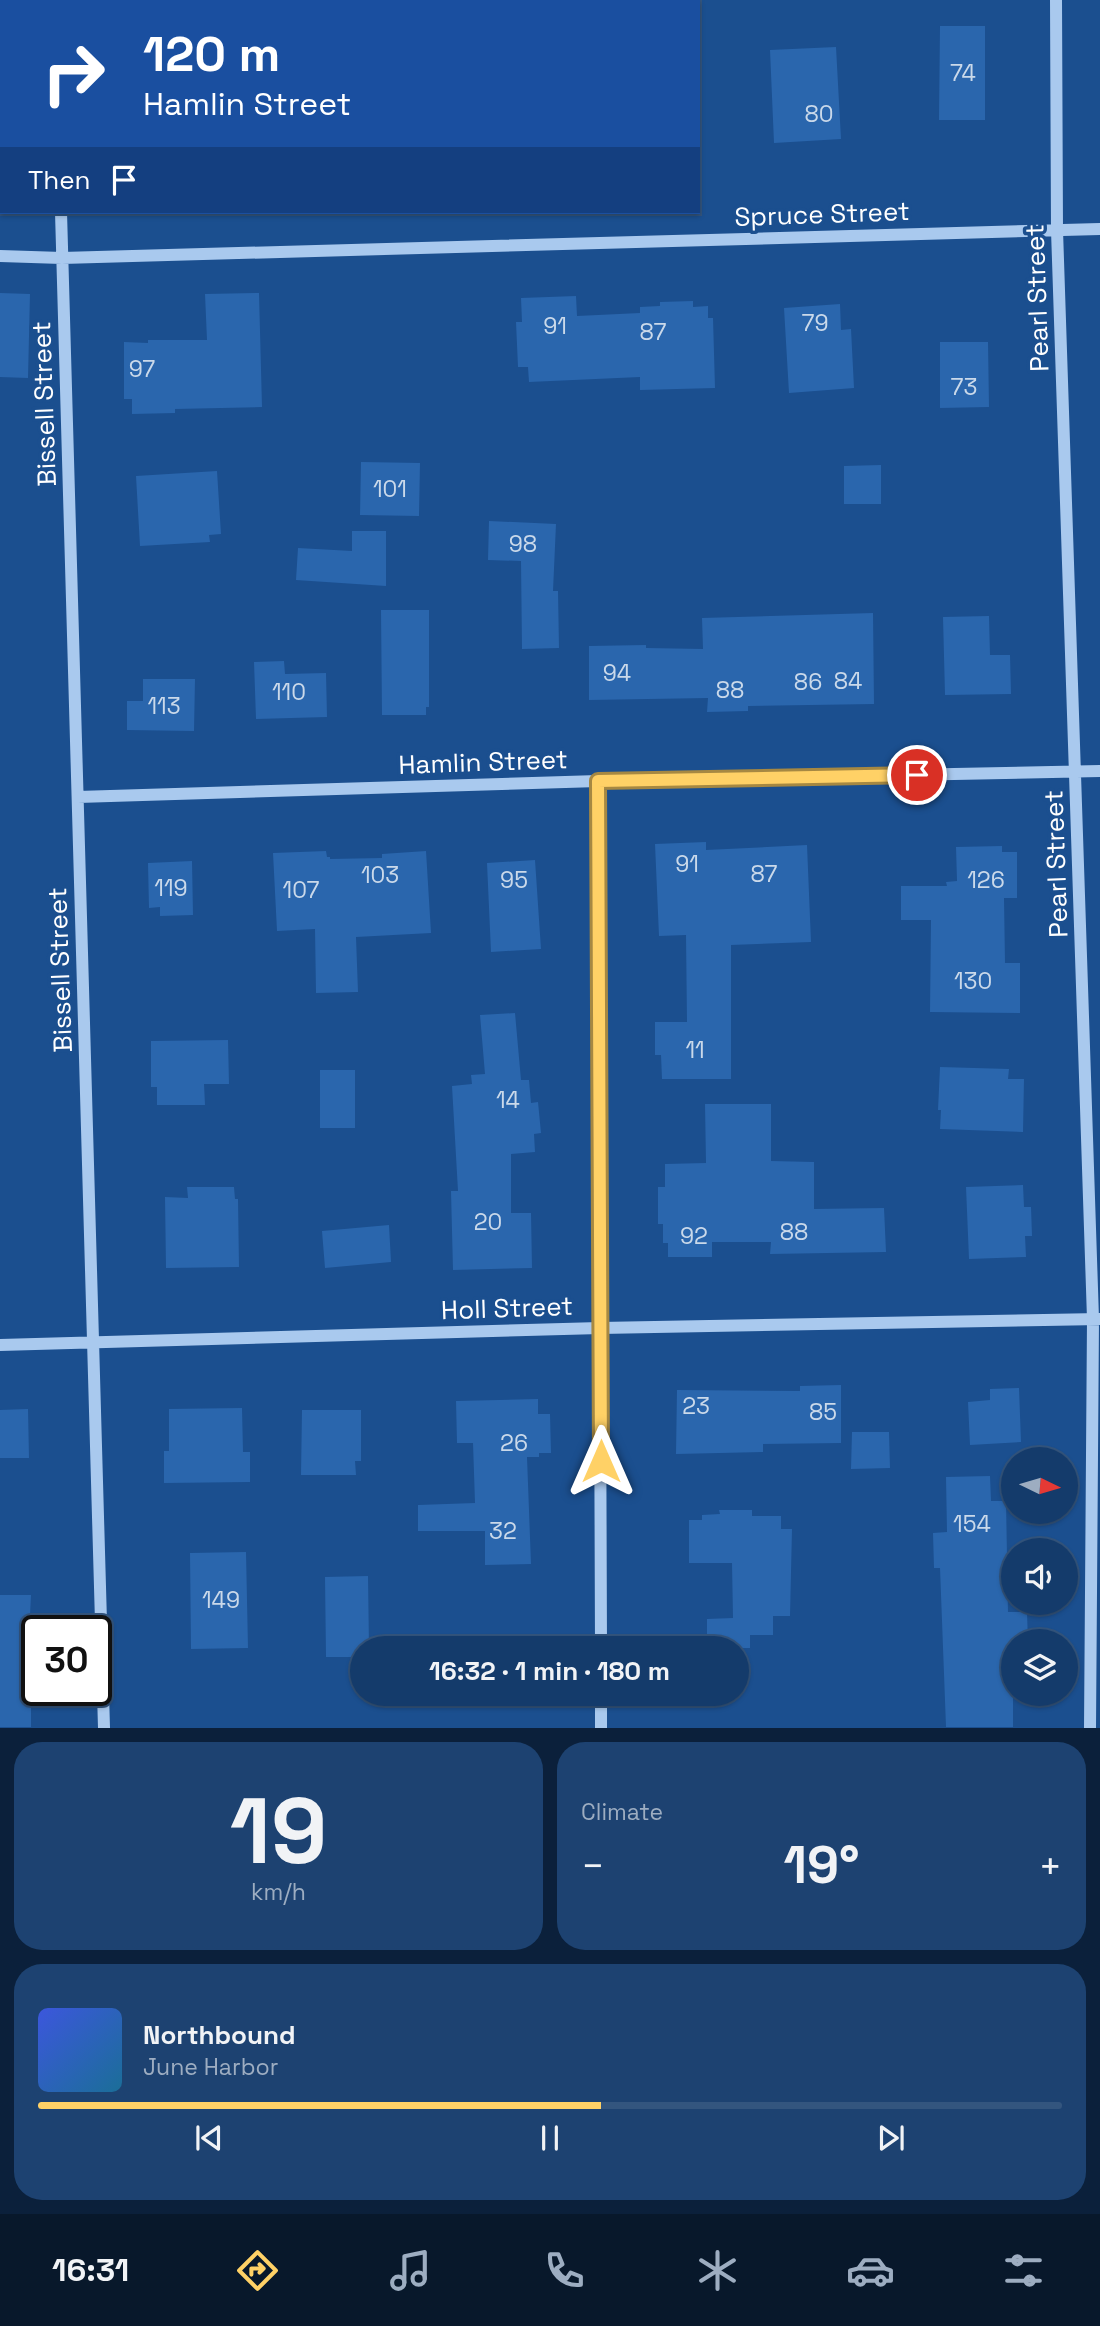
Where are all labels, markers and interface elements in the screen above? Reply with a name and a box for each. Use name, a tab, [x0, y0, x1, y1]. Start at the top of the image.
text: 120 m	[143, 23, 280, 85]
icon: right	[28, 28, 119, 119]
house number: 74	[950, 58, 976, 88]
text: Hamlin Street	[143, 84, 351, 124]
house number: 80	[804, 99, 834, 129]
icon: arrive	[105, 161, 143, 199]
text: Then	[28, 163, 91, 197]
street label: Spruce Street	[734, 194, 910, 234]
street label: Pearl Street	[1017, 224, 1057, 372]
house number: 79	[801, 308, 829, 338]
house number: 91	[543, 311, 567, 341]
house number: 87	[639, 317, 667, 347]
street label: Bissell Street	[24, 321, 64, 487]
house number: 97	[129, 354, 155, 384]
house number: 73	[951, 372, 977, 402]
house number: 101	[373, 474, 407, 504]
house number: 98	[509, 529, 537, 559]
house number: 94	[603, 658, 631, 688]
house number: 84	[834, 666, 862, 696]
house number: 86	[794, 667, 822, 697]
house number: 88	[716, 675, 744, 705]
house number: 110	[272, 677, 306, 707]
house number: 113	[147, 691, 181, 721]
street label: Hamlin Street	[398, 742, 568, 782]
pin	[887, 745, 947, 805]
icon: arrive	[898, 756, 936, 794]
street label: Pearl Street	[1036, 790, 1076, 938]
house number: 91	[675, 849, 699, 879]
house number: 87	[750, 859, 778, 889]
house number: 103	[361, 860, 399, 890]
house number: 95	[500, 865, 528, 895]
house number: 126	[967, 865, 1005, 895]
house number: 119	[154, 873, 188, 903]
house number: 107	[283, 875, 319, 905]
street label: Bissell Street	[40, 887, 80, 1053]
house number: 130	[954, 966, 992, 996]
house number: 11	[685, 1035, 705, 1065]
house number: 14	[496, 1085, 520, 1115]
house number: 20	[474, 1207, 502, 1237]
house number: 88	[780, 1217, 808, 1247]
house number: 92	[680, 1221, 708, 1251]
street label: Holl Street	[440, 1289, 574, 1327]
house number: 23	[682, 1391, 710, 1421]
house number: 85	[809, 1397, 837, 1427]
position arrow	[564, 1424, 638, 1498]
house number: 26	[500, 1428, 528, 1458]
north arrow	[1001, 1447, 1078, 1524]
map controls	[1001, 1447, 1078, 1706]
house number: 154	[953, 1509, 991, 1539]
house number: 32	[489, 1516, 517, 1546]
button: sound	[1001, 1538, 1078, 1615]
house number: 149	[202, 1585, 240, 1615]
speed limit sign: 30	[21, 1615, 112, 1706]
button: layers	[1001, 1629, 1078, 1706]
text: 16:32 · 1 min · 180 m	[429, 1654, 670, 1688]
text: 19	[230, 1773, 327, 1890]
text: Climate	[581, 1797, 663, 1827]
text: 19°	[783, 1832, 860, 1898]
text: −	[581, 1842, 605, 1890]
text: +	[1038, 1842, 1062, 1890]
text: km/h	[251, 1877, 306, 1907]
text: Northbound	[143, 2018, 296, 2052]
text: June Harbor	[143, 2052, 278, 2082]
icon: previous	[190, 2119, 228, 2157]
icon: pause	[531, 2119, 569, 2157]
icon: next	[872, 2119, 910, 2157]
icon: directions	[233, 2246, 282, 2295]
icon: music	[386, 2246, 435, 2295]
icon: phone	[540, 2246, 589, 2295]
icon: climate	[693, 2246, 742, 2295]
icon: car	[846, 2246, 895, 2295]
icon: filters	[999, 2246, 1048, 2295]
text: 16:31	[52, 2250, 129, 2290]

